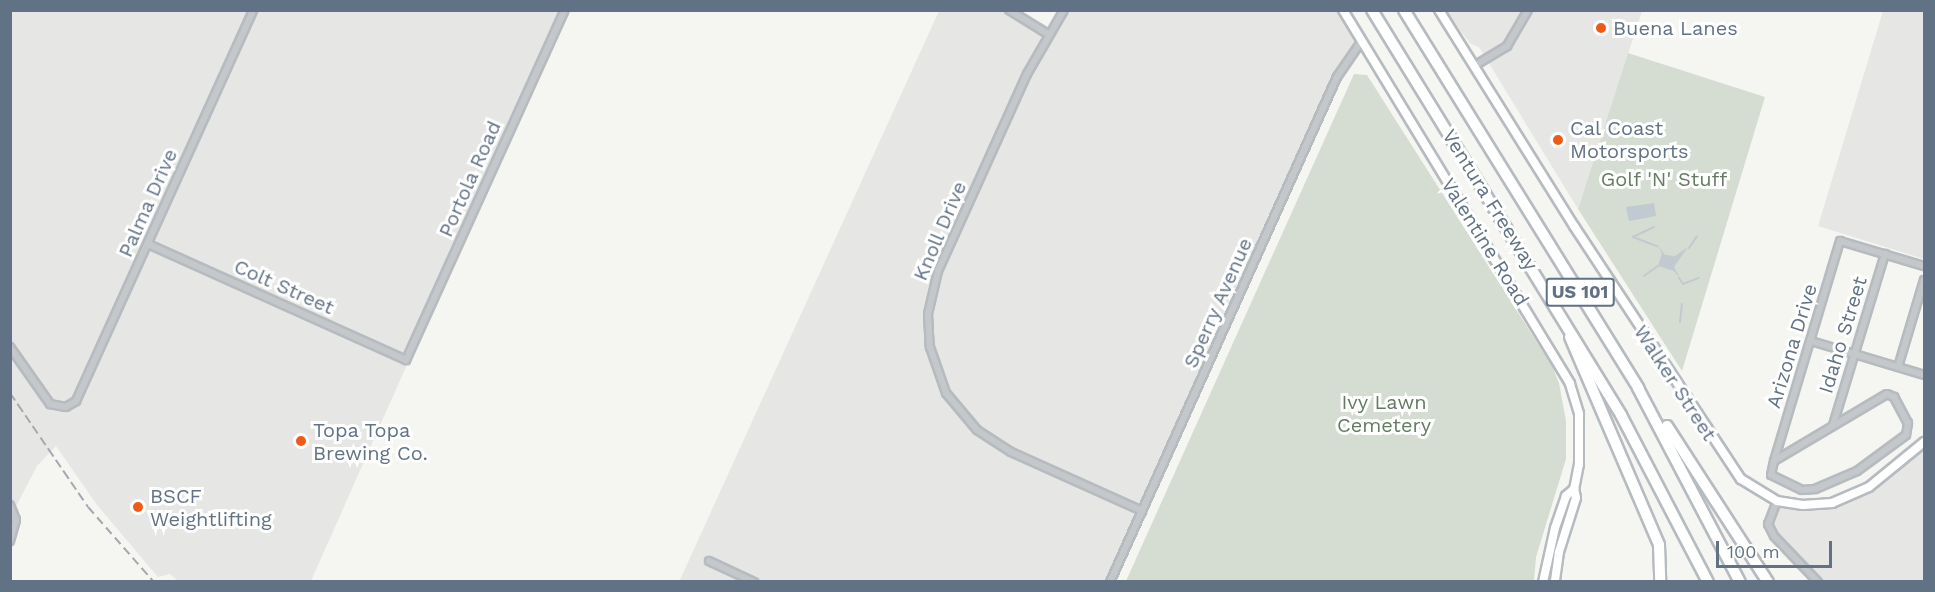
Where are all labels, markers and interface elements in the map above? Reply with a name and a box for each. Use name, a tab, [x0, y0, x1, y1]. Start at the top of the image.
place label: Buena Lanes	[1613, 16, 1738, 40]
marker: Buena Lanes	[1594, 21, 1608, 35]
place label: Cal Coast Motorsports	[1570, 116, 1688, 163]
street label: Portola Road	[434, 117, 506, 241]
street label: Ventura Freeway	[1437, 125, 1543, 275]
marker: Cal Coast Motorsports	[1551, 133, 1565, 147]
street label: Palma Drive	[113, 145, 183, 261]
park label: Golf 'N' Stuff	[1600, 167, 1728, 191]
street label: Valentine Road	[1436, 174, 1534, 310]
street label: Knoll Drive	[908, 177, 972, 285]
street label: Sperry Avenue	[1178, 234, 1258, 372]
street label: Colt Street	[230, 254, 338, 320]
street label: Idaho Street	[1814, 274, 1872, 396]
road number: US 101	[1546, 277, 1614, 307]
street label: Arizona Drive	[1762, 281, 1822, 411]
street label: Walker Street	[1629, 320, 1721, 446]
park label: Ivy Lawn Cemetery	[1337, 390, 1431, 437]
place label: Topa Topa Brewing Co.	[313, 418, 428, 465]
marker: Topa Topa Brewing Co.	[294, 434, 308, 448]
place label: BSCF Weightlifting	[150, 484, 272, 531]
marker: BSCF Weightlifting	[131, 500, 145, 514]
scale bar	[1719, 529, 1834, 567]
text: 100 m	[1727, 541, 1780, 562]

